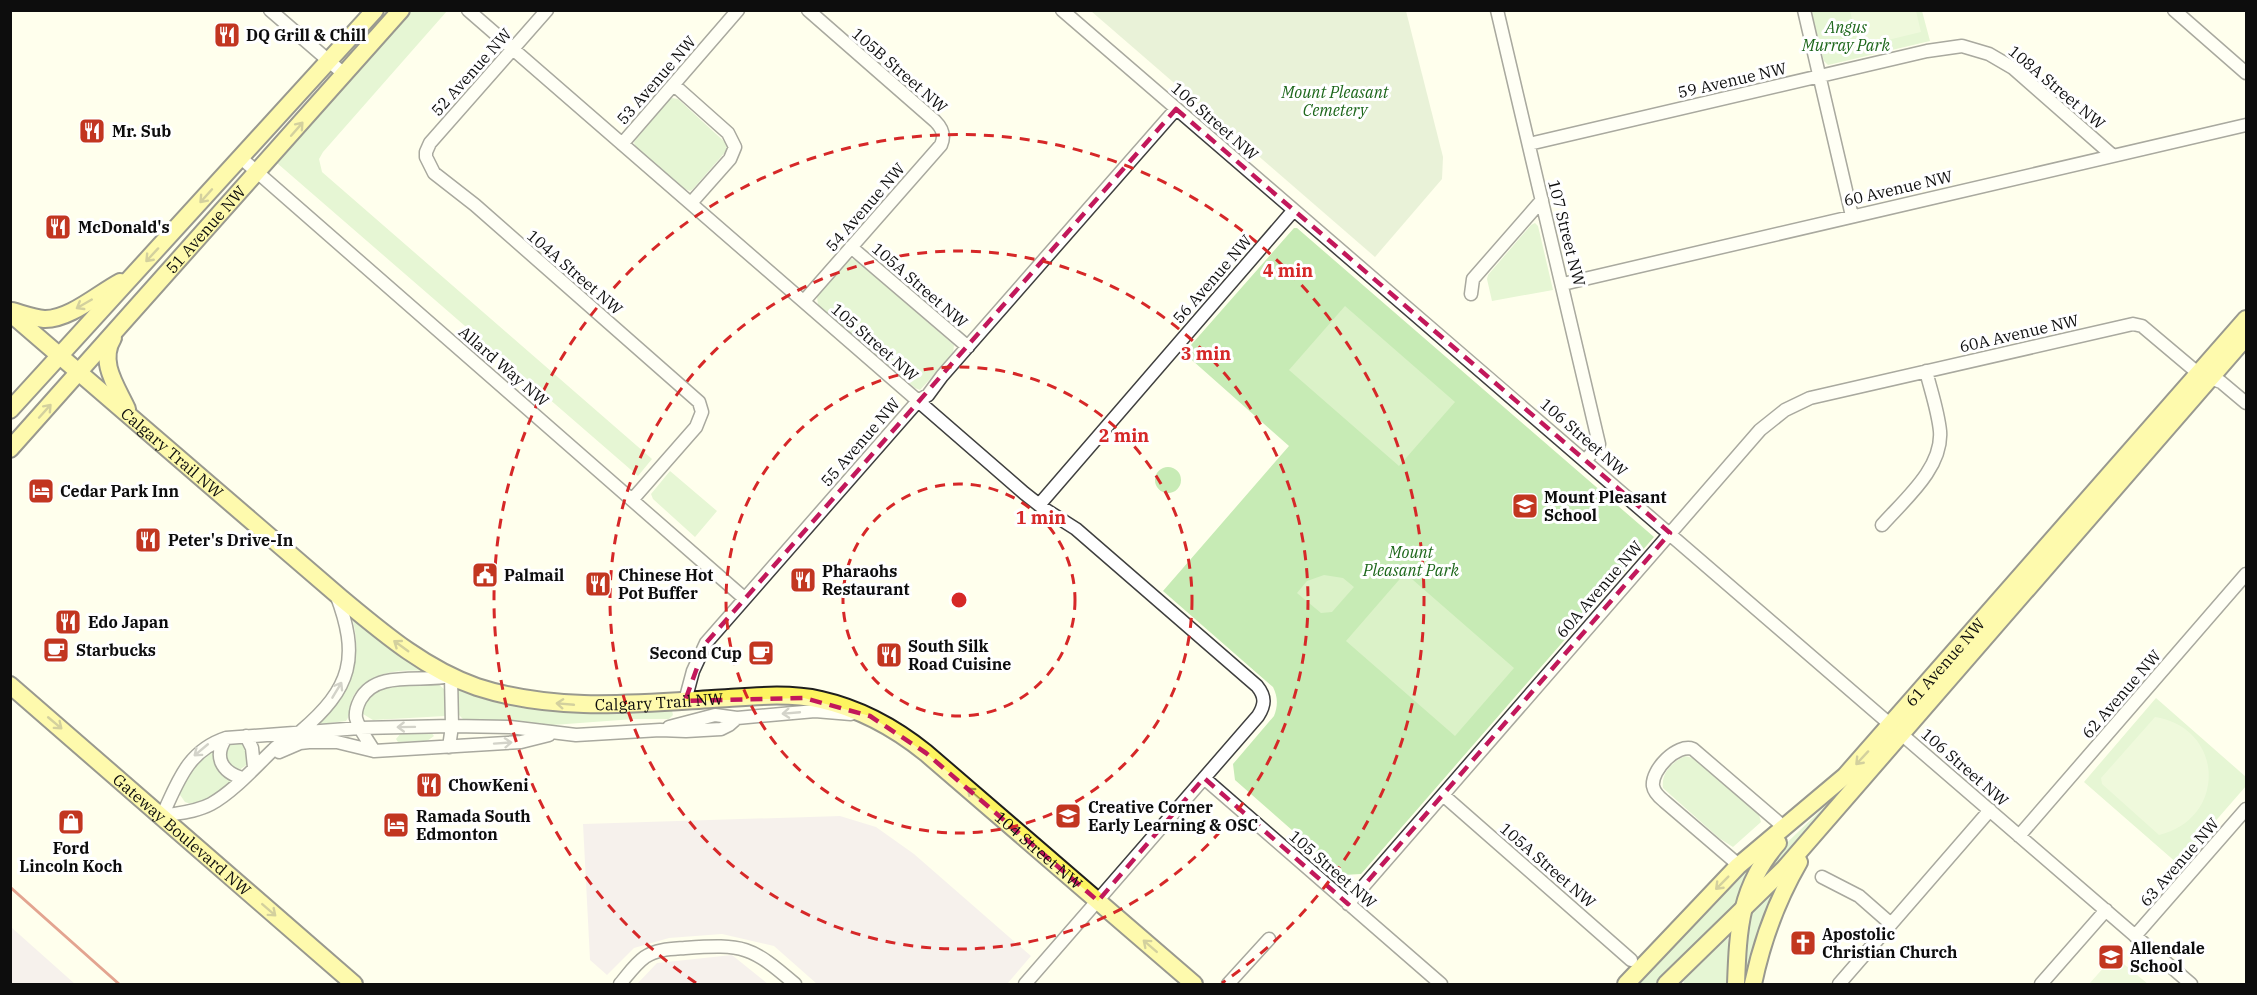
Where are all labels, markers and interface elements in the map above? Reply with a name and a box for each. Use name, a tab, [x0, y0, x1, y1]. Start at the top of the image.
park label: Angus Murray Park	[1801, 17, 1891, 55]
restaurant icon: DQ Grill & Chill	[212, 20, 242, 50]
street label: 105B Street NW	[848, 23, 952, 117]
street label: 52 Avenue NW	[426, 24, 516, 120]
place label: DQ Grill & Chill	[246, 25, 366, 45]
street label: 53 Avenue NW	[612, 31, 700, 128]
street label: 108A Street NW	[2005, 41, 2110, 134]
street label: 59 Avenue NW	[1676, 58, 1789, 102]
street label: 106 Street NW	[1167, 78, 1263, 165]
park label: Mount Pleasant Cemetery	[1280, 82, 1390, 120]
restaurant icon: Mr. Sub	[77, 116, 107, 146]
place label: Mr. Sub	[112, 121, 171, 141]
one-way arrow	[290, 122, 304, 137]
street label: 54 Avenue NW	[821, 158, 909, 255]
street label: 60 Avenue NW	[1842, 166, 1955, 210]
street label: 107 Street NW	[1544, 178, 1590, 289]
street label: 51 Avenue NW	[161, 181, 250, 278]
one-way arrow	[199, 189, 213, 204]
restaurant icon: McDonald's	[43, 212, 73, 242]
place label: McDonald's	[78, 217, 170, 237]
street label: 104A Street NW	[523, 225, 627, 319]
street label: 56 Avenue NW	[1168, 230, 1256, 327]
street label: 105A Street NW	[868, 238, 972, 332]
one-way arrow	[145, 247, 159, 262]
text: 4 min	[1263, 259, 1313, 282]
one-way arrow	[75, 299, 93, 310]
street label: 105 Street NW	[827, 299, 923, 386]
street label: 60A Avenue NW	[1957, 309, 2081, 356]
street label: Allard Way NW	[455, 321, 554, 411]
text: 3 min	[1181, 342, 1231, 365]
street label: 55 Avenue NW	[816, 393, 904, 490]
street label: 106 Street NW	[1536, 394, 1632, 481]
street label: Calgary Trail NW	[117, 403, 228, 502]
one-way arrow	[38, 404, 52, 419]
text: 2 min	[1099, 424, 1149, 447]
hotel icon: Cedar Park Inn	[26, 476, 56, 506]
place label: Cedar Park Inn	[60, 481, 180, 501]
place label: Mount Pleasant School	[1544, 487, 1667, 525]
school or university icon: Mount Pleasant School	[1510, 491, 1540, 521]
text: 1 min	[1016, 506, 1066, 529]
restaurant icon: Peter's Drive-In	[133, 525, 163, 555]
place label: Peter's Drive-In	[168, 530, 294, 550]
street label: 60A Avenue NW	[1552, 536, 1647, 642]
park label: Mount Pleasant Park	[1362, 542, 1459, 580]
public building icon: Palmail	[470, 560, 500, 590]
place label: Pharaohs Restaurant	[822, 561, 910, 599]
place label: Palmail	[504, 565, 564, 585]
place label: Chinese Hot Pot Buffer	[618, 565, 713, 603]
restaurant icon: Pharaohs Restaurant	[788, 565, 818, 595]
restaurant icon: Chinese Hot Pot Buffer	[583, 569, 613, 599]
centre of rings	[949, 590, 969, 610]
restaurant icon: Edo Japan	[53, 607, 83, 637]
place label: Edo Japan	[88, 612, 169, 632]
street label: 61 Avenue NW	[1901, 613, 1989, 710]
cafe icon: Starbucks	[41, 635, 71, 665]
place label: South Silk Road Cuisine	[908, 636, 1011, 674]
cafe icon: Second Cup	[746, 638, 776, 668]
place label: Starbucks	[76, 640, 156, 660]
one-way arrow	[393, 640, 409, 652]
restaurant icon: South Silk Road Cuisine	[874, 640, 904, 670]
place label: Second Cup	[650, 643, 742, 663]
street label: 62 Avenue NW	[2077, 645, 2165, 742]
one-way arrow	[332, 682, 344, 699]
street label: Calgary Trail NW	[595, 688, 724, 714]
one-way arrow	[556, 698, 576, 709]
one-way arrow	[782, 708, 802, 719]
one-way arrow	[47, 716, 62, 730]
one-way arrow	[396, 721, 416, 733]
street label: 106 Street NW	[1917, 724, 2013, 811]
one-way arrow	[492, 737, 512, 748]
one-way arrow	[194, 743, 210, 757]
one-way arrow	[1855, 751, 1869, 766]
street label: Gateway Boulevard NW	[109, 769, 256, 900]
restaurant icon: ChowKeni	[414, 770, 444, 800]
place label: ChowKeni	[448, 775, 529, 795]
one-way arrow	[967, 787, 982, 801]
place label: Creative Corner Early Learning & OSC	[1088, 797, 1258, 835]
school or university icon: Creative Corner Early Learning & OSC	[1053, 801, 1083, 831]
place label: Ramada South Edmonton	[416, 806, 531, 844]
shop icon: Ford Lincoln Koch	[56, 807, 86, 837]
street label: 104 Street NW	[991, 807, 1087, 894]
hotel icon: Ramada South Edmonton	[381, 810, 411, 840]
street label: 63 Avenue NW	[2135, 813, 2223, 910]
street label: 105A Street NW	[1496, 818, 1600, 912]
street label: 105 Street NW	[1285, 826, 1381, 913]
place label: Ford Lincoln Koch	[19, 838, 123, 876]
one-way arrow	[1715, 875, 1730, 890]
one-way arrow	[261, 903, 276, 917]
place label: Apostolic Christian Church	[1822, 924, 1958, 962]
church icon: Apostolic Christian Church	[1788, 928, 1818, 958]
place label: Allendale School	[2130, 938, 2205, 976]
one-way arrow	[1143, 939, 1158, 953]
school or university icon: Allendale School	[2096, 942, 2126, 972]

